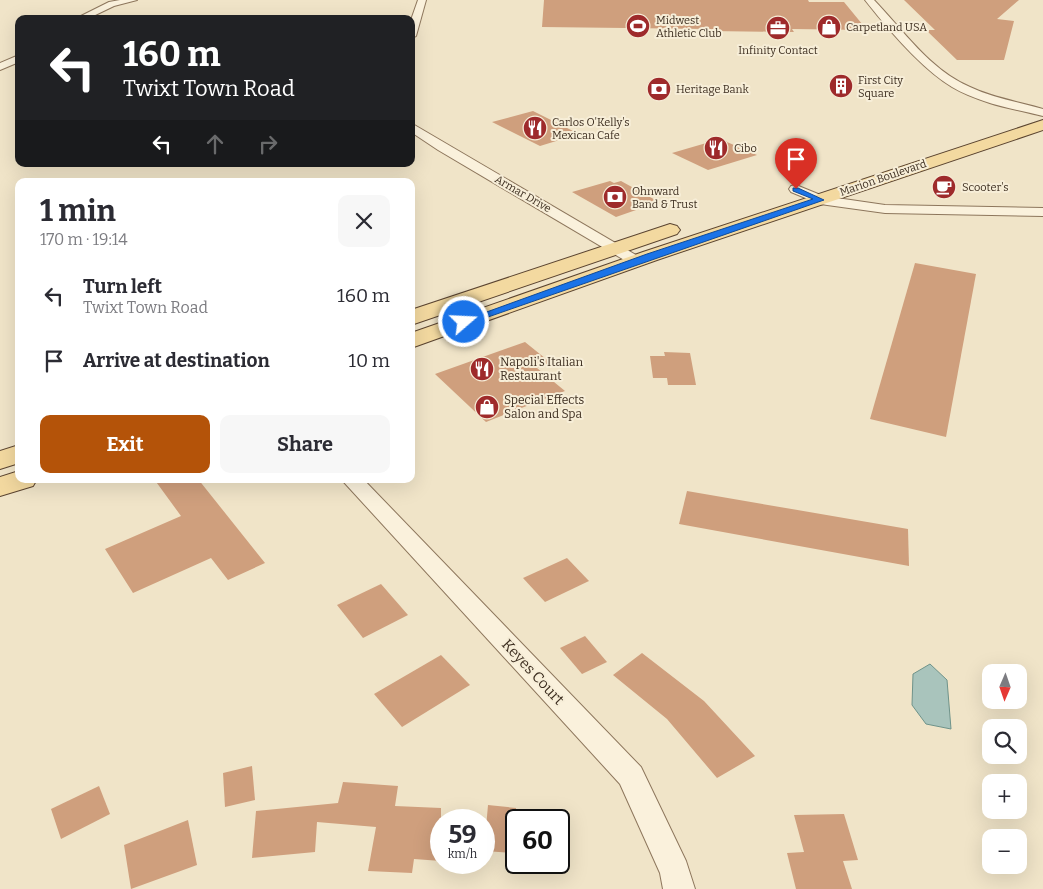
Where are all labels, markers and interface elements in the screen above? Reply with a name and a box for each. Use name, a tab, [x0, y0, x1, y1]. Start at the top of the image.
sports icon: Midwest Athletic Club	[625, 13, 651, 39]
place label: Midwest Athletic Club	[656, 14, 722, 40]
shop icon: Carpetland USA	[816, 14, 842, 40]
office icon: Infinity Contact	[765, 15, 791, 41]
place label: Carpetland USA	[846, 21, 927, 34]
text: 160 m	[123, 33, 221, 75]
icon: left	[40, 35, 105, 100]
place label: Infinity Contact	[738, 44, 818, 57]
building icon: First City Square	[828, 73, 854, 99]
place label: First City Square	[858, 74, 903, 100]
text: Twixt Town Road	[123, 75, 295, 102]
bank icon: Heritage Bank	[646, 76, 672, 102]
place label: Heritage Bank	[676, 83, 750, 96]
restaurant icon: Carlos O'Kelly's Mexican Cafe	[522, 115, 548, 141]
place label: Carlos O'Kelly's Mexican Cafe	[552, 116, 630, 142]
icon: left	[148, 130, 176, 158]
icon: ahead	[201, 130, 229, 158]
icon: right	[254, 130, 282, 158]
restaurant icon: Cibo	[703, 135, 729, 161]
pin	[775, 138, 817, 189]
place label: Cibo	[734, 142, 757, 155]
icon: arrive	[782, 145, 810, 173]
street label: Marion Boulevard	[838, 157, 929, 199]
street label: Armar Drive	[492, 173, 554, 215]
cafe icon: Scooter's	[931, 174, 957, 200]
place label: Scooter's	[962, 181, 1009, 194]
bank icon: Ohnward Band & Trust	[602, 184, 628, 210]
place label: Ohnward Band & Trust	[632, 185, 697, 211]
text: 1 min	[40, 193, 116, 229]
button: close	[338, 195, 390, 247]
text: 170 m · 19:14	[40, 230, 128, 249]
text: Turn left	[83, 275, 162, 298]
icon: left	[40, 282, 68, 310]
text: 160 m	[337, 284, 390, 307]
position arrow	[437, 295, 489, 347]
text: Twixt Town Road	[83, 298, 208, 317]
icon: arrive	[40, 347, 68, 375]
text: Arrive at destination	[83, 349, 270, 372]
text: 10 m	[348, 349, 390, 372]
place label: Napoli's Italian Restaurant	[500, 355, 583, 383]
restaurant icon: Napoli's Italian Restaurant	[469, 356, 495, 382]
place label: Special Effects Salon and Spa	[504, 393, 585, 421]
shop icon: Special Effects Salon and Spa	[474, 394, 500, 420]
button: Exit	[40, 415, 210, 473]
button: Share	[220, 415, 390, 473]
street label: Keyes Court	[498, 635, 568, 709]
north arrow	[982, 664, 1028, 709]
map controls	[982, 664, 1027, 874]
button: search	[982, 719, 1027, 764]
button: +	[982, 774, 1027, 819]
speed limit sign: 60	[505, 809, 570, 874]
text: 59	[448, 820, 477, 850]
button: −	[982, 829, 1027, 874]
text: km/h	[448, 847, 477, 861]

